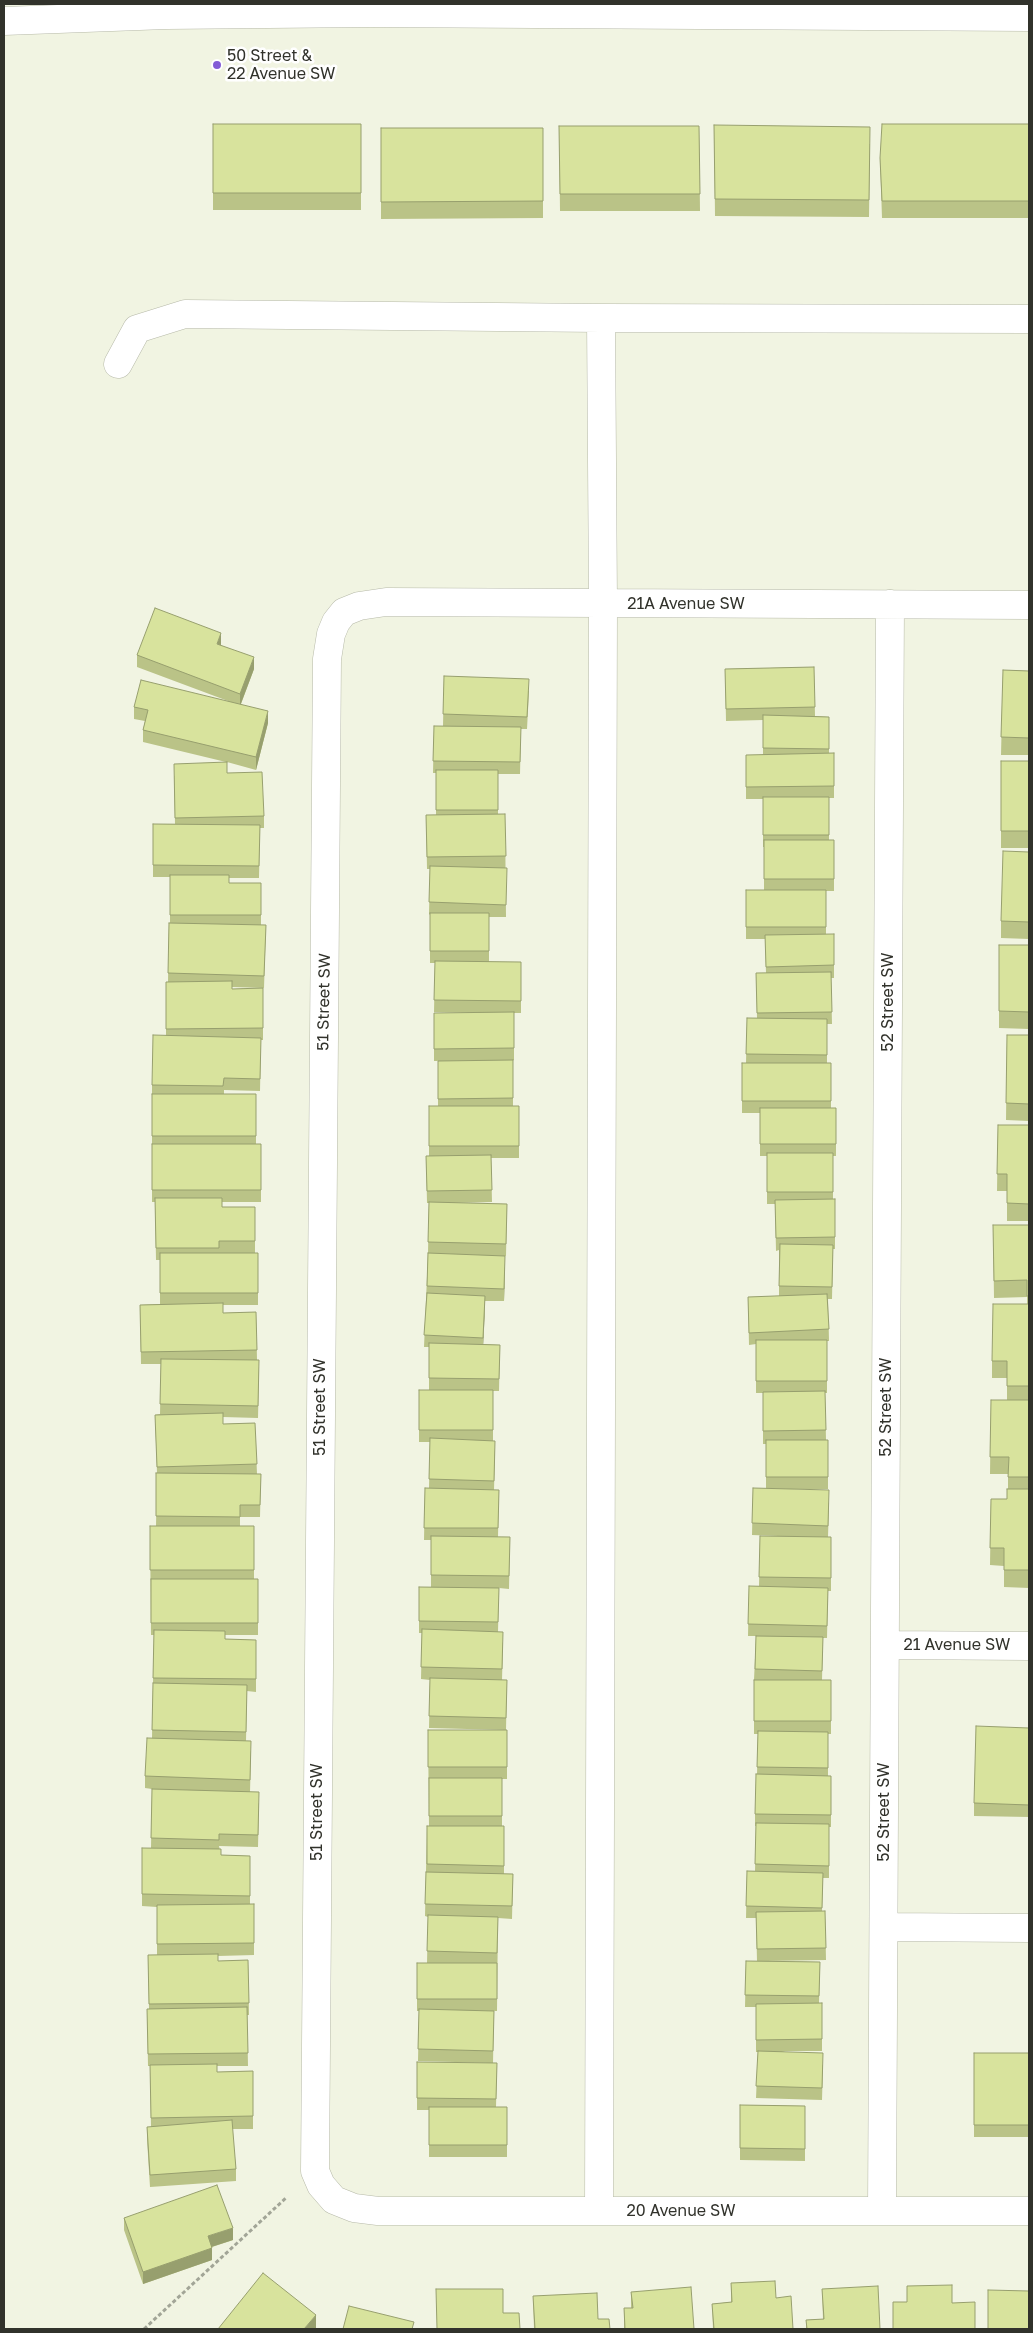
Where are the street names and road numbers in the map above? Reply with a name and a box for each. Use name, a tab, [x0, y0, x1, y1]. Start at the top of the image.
street label: 21A Avenue SW	[627, 594, 745, 614]
street label: 52 Street SW	[878, 952, 898, 1052]
street label: 51 Street SW	[314, 953, 334, 1051]
street label: 52 Street SW	[876, 1357, 896, 1457]
street label: 51 Street SW	[310, 1358, 330, 1456]
street label: 21 Avenue SW	[904, 1635, 1010, 1655]
street label: 52 Street SW	[874, 1762, 894, 1862]
street label: 51 Street SW	[307, 1763, 327, 1861]
street label: 20 Avenue SW	[626, 2201, 736, 2221]

